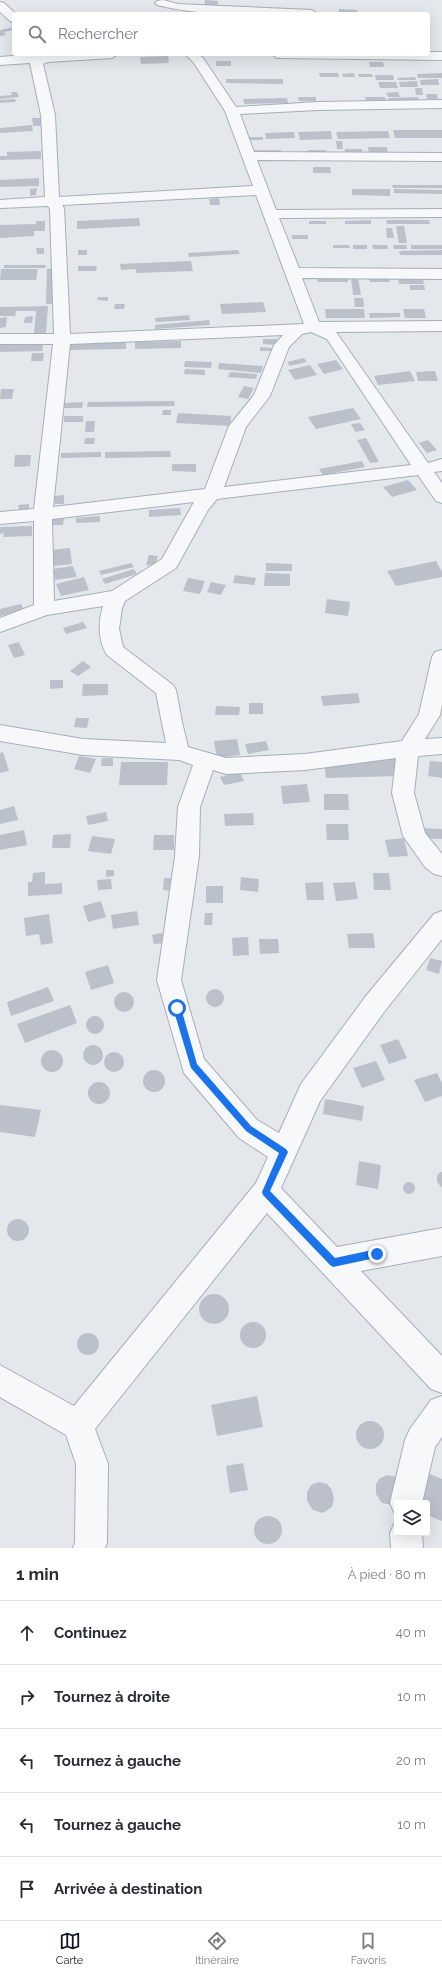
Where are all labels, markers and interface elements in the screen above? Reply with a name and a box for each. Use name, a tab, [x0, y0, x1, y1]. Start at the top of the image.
search box	[12, 12, 430, 56]
icon: search	[26, 23, 48, 45]
text: Rechercher	[58, 25, 138, 43]
route start	[168, 999, 186, 1017]
route end	[368, 1245, 386, 1263]
map controls	[394, 1500, 430, 1536]
button: layers	[394, 1500, 430, 1536]
text: 1 min	[16, 1564, 59, 1584]
text: À pied · 80 m	[348, 1567, 426, 1582]
icon: ahead	[16, 1622, 38, 1644]
text: Continuez	[54, 1624, 127, 1642]
text: 40 m	[396, 1625, 426, 1640]
icon: right	[16, 1686, 38, 1708]
text: Tournez à droite	[54, 1688, 170, 1706]
text: 10 m	[397, 1689, 426, 1704]
icon: left	[16, 1750, 38, 1772]
text: Tournez à gauche	[54, 1752, 181, 1770]
text: 20 m	[396, 1753, 426, 1768]
icon: left	[16, 1814, 38, 1836]
text: Tournez à gauche	[54, 1816, 181, 1834]
text: 10 m	[397, 1817, 426, 1832]
icon: arrive	[16, 1878, 38, 1900]
text: Arrivée à destination	[54, 1880, 202, 1898]
tab: Carte	[56, 1930, 83, 1967]
tab: Itinéraire	[195, 1930, 239, 1967]
tab: Favoris	[351, 1930, 386, 1967]

